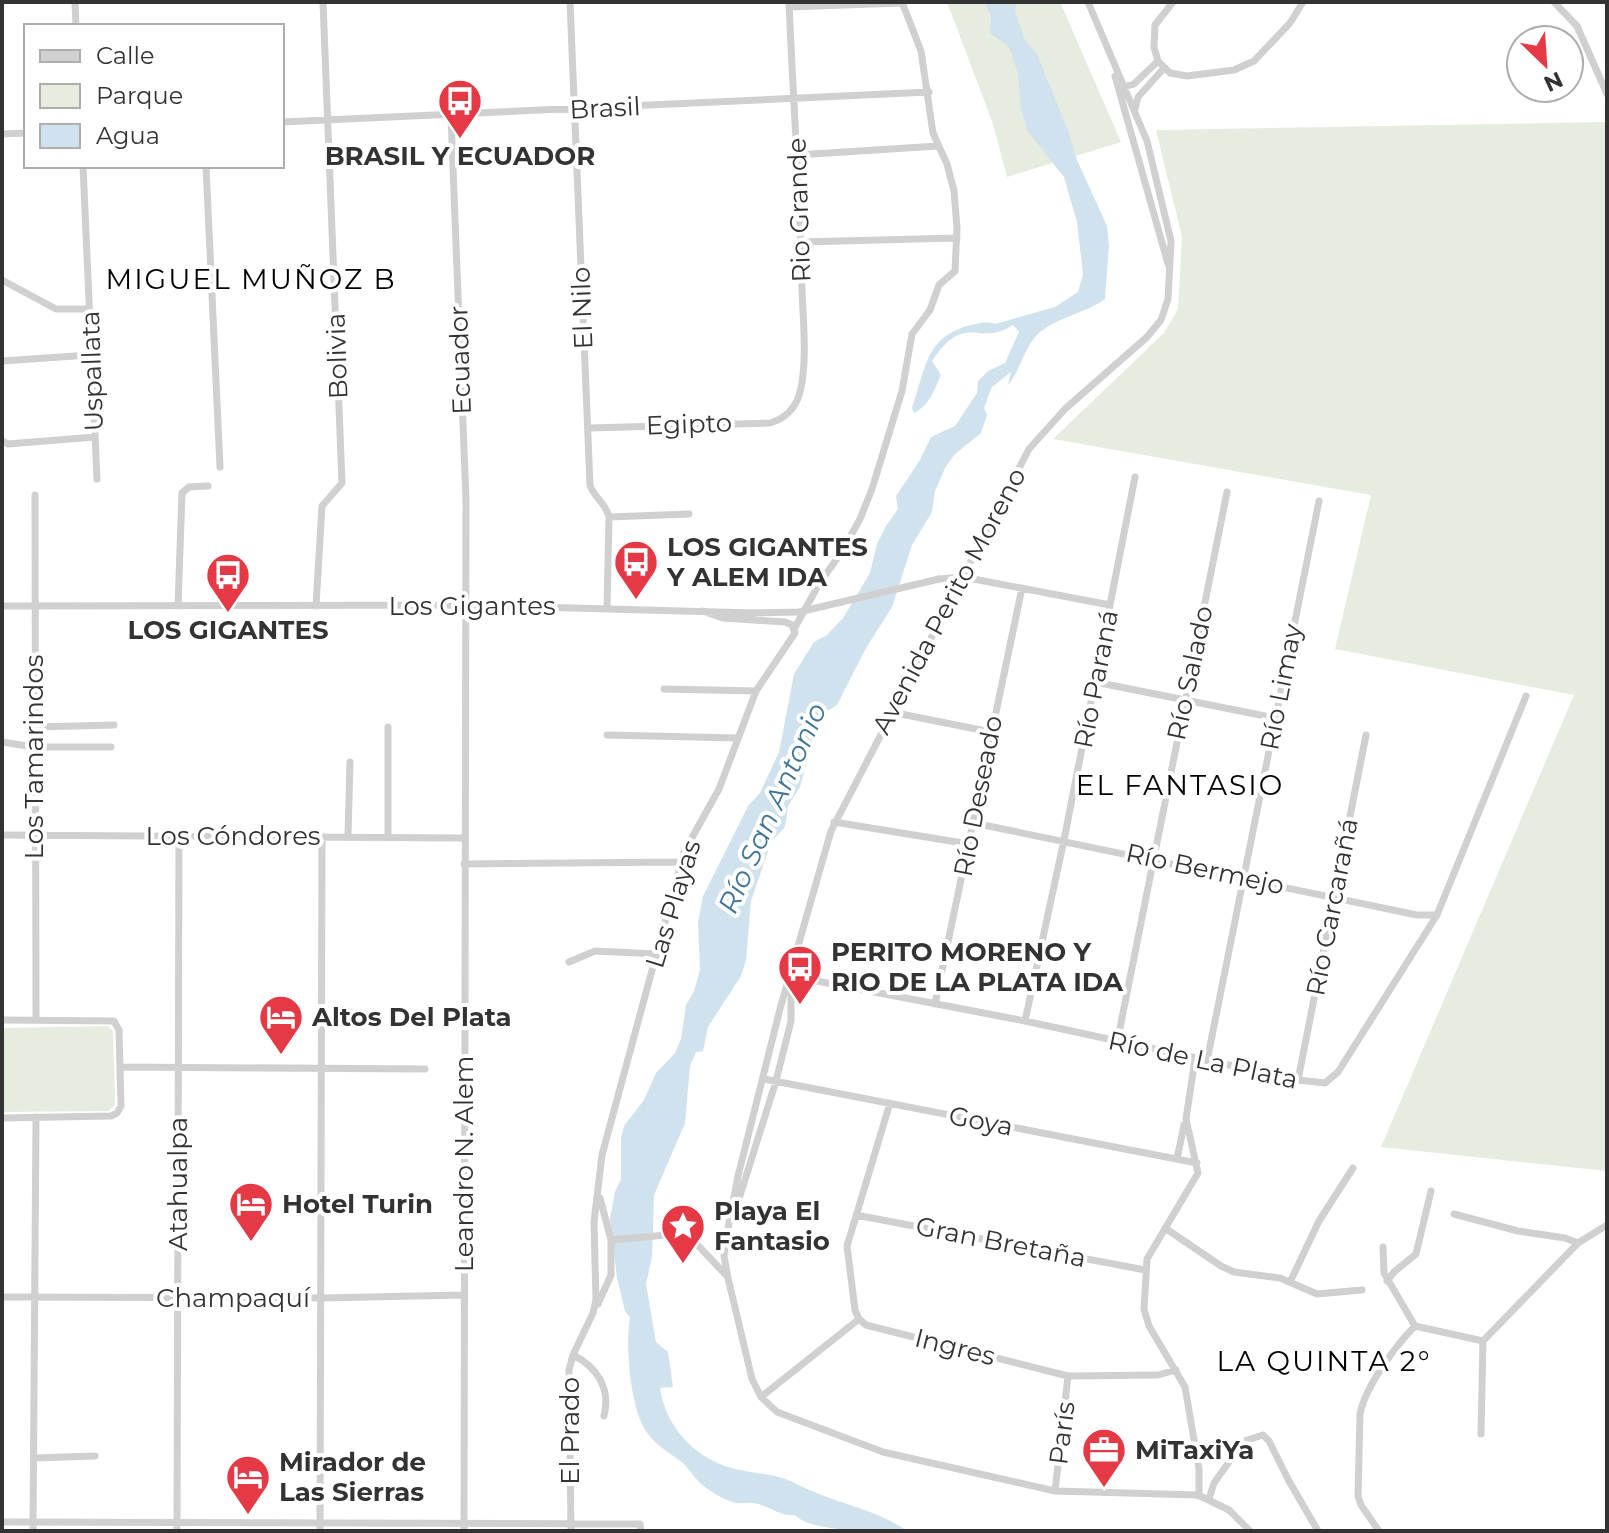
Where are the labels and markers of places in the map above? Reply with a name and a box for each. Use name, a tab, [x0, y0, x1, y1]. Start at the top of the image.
bus stop icon: BRASIL Y ECUADOR	[436, 77, 484, 140]
place label: BRASIL Y ECUADOR	[325, 140, 595, 172]
place label: LOS GIGANTES Y ALEM IDA	[666, 531, 868, 593]
bus stop icon: LOS GIGANTES Y ALEM IDA	[612, 538, 660, 601]
bus stop icon: LOS GIGANTES	[204, 551, 252, 614]
place label: LOS GIGANTES	[128, 614, 328, 646]
place label: PERITO MORENO Y RIO DE LA PLATA IDA	[831, 936, 1124, 998]
bus stop icon: PERITO MORENO Y RIO DE LA PLATA IDA	[776, 943, 824, 1006]
hotel icon: Altos Del Plata	[257, 993, 305, 1056]
place label: Altos Del Plata	[311, 1001, 512, 1033]
hotel icon: Hotel Turin	[227, 1180, 275, 1243]
place label: Hotel Turin	[282, 1188, 433, 1220]
place label: Playa El Fantasio	[714, 1195, 830, 1257]
place icon: Playa El Fantasio	[659, 1202, 707, 1265]
office icon: MiTaxiYa	[1080, 1426, 1128, 1489]
place label: MiTaxiYa	[1135, 1434, 1254, 1466]
place label: Mirador de Las Sierras	[279, 1446, 426, 1508]
hotel icon: Mirador de Las Sierras	[224, 1453, 272, 1516]

